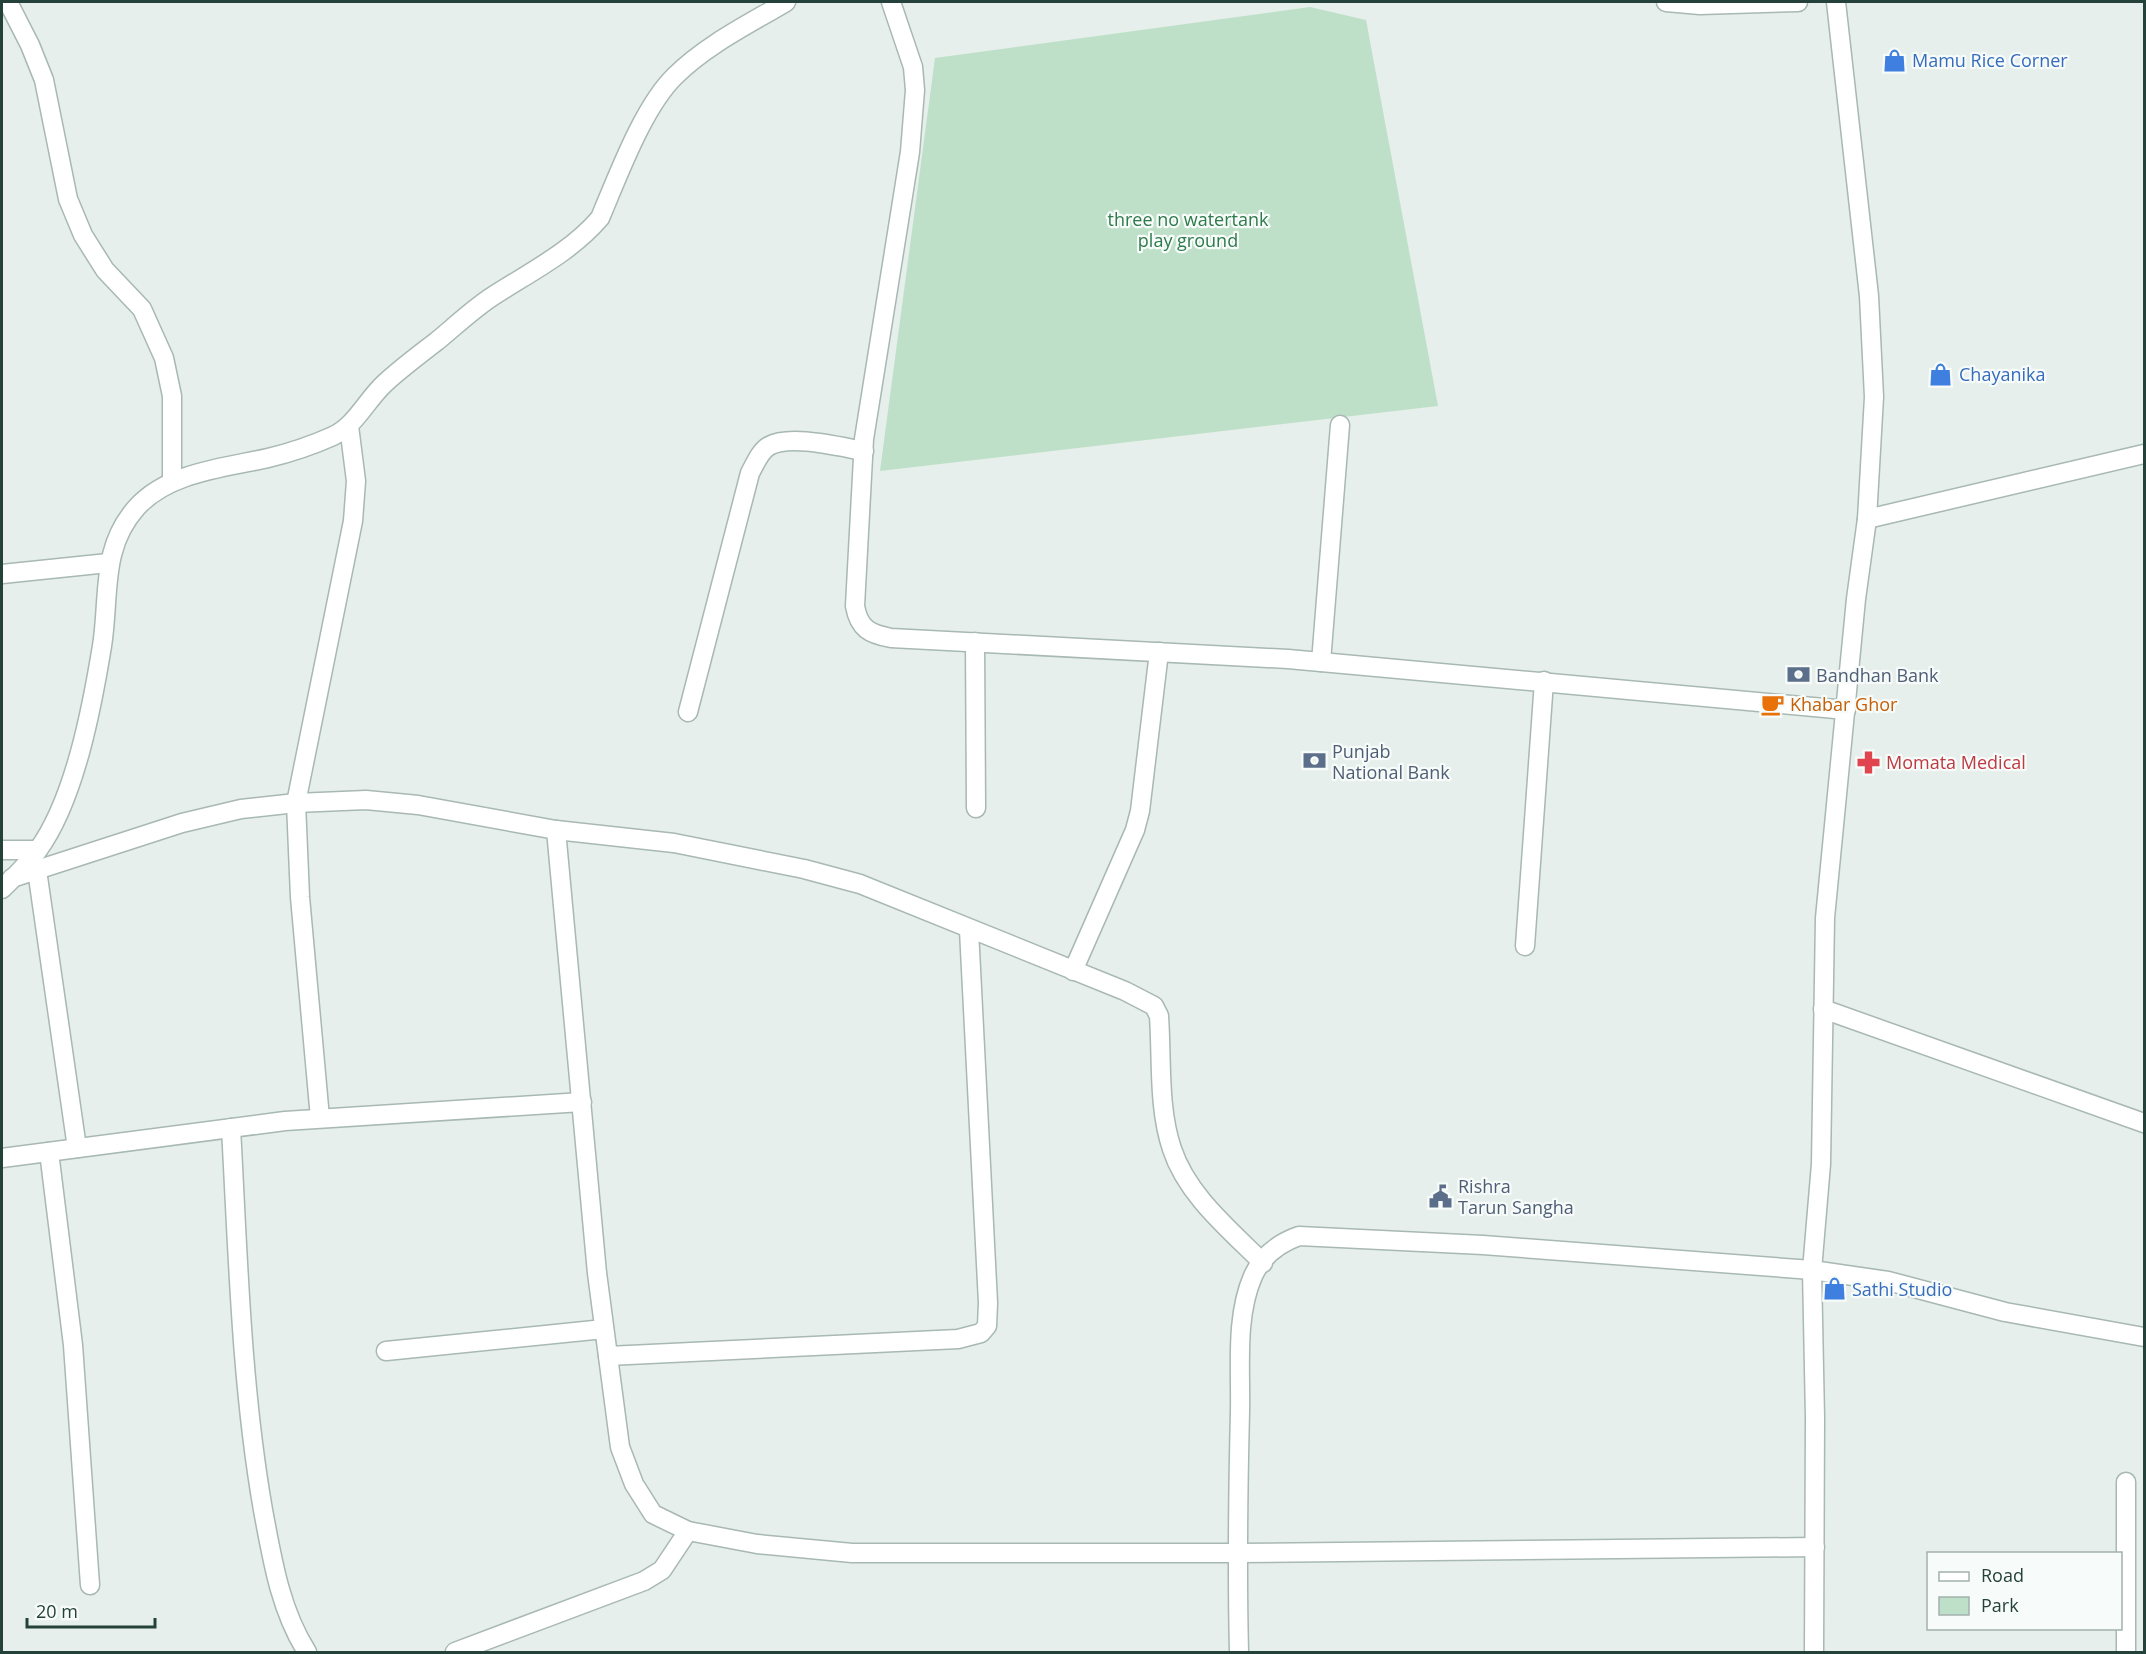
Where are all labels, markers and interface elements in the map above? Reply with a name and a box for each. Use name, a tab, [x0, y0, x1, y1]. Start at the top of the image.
shop icon: Mamu Rice Corner	[1881, 47, 1907, 73]
place label: Mamu Rice Corner	[1912, 48, 2068, 72]
park label: three no watertank play ground	[1108, 207, 1269, 252]
shop icon: Chayanika	[1928, 361, 1954, 387]
place label: Chayanika	[1959, 362, 2045, 386]
bank icon: Bandhan Bank	[1785, 662, 1811, 688]
place label: Bandhan Bank	[1816, 663, 1939, 687]
cafe icon: Khabar Ghor	[1759, 691, 1785, 717]
place label: Khabar Ghor	[1790, 692, 1898, 716]
place label: Punjab National Bank	[1332, 739, 1450, 784]
bank icon: Punjab National Bank	[1301, 748, 1327, 774]
pharmacy icon: Momata Medical	[1855, 749, 1881, 775]
place label: Momata Medical	[1886, 750, 2026, 774]
place label: Rishra Tarun Sangha	[1458, 1174, 1574, 1219]
public building icon: Rishra Tarun Sangha	[1427, 1183, 1453, 1209]
shop icon: Sathi Studio	[1821, 1276, 1847, 1302]
place label: Sathi Studio	[1852, 1277, 1952, 1301]
legend	[1927, 1552, 2122, 1630]
text: Road	[1981, 1563, 2024, 1587]
scale bar	[27, 1591, 154, 1629]
text: Park	[1981, 1593, 2019, 1617]
text: 20 m	[36, 1599, 78, 1623]

